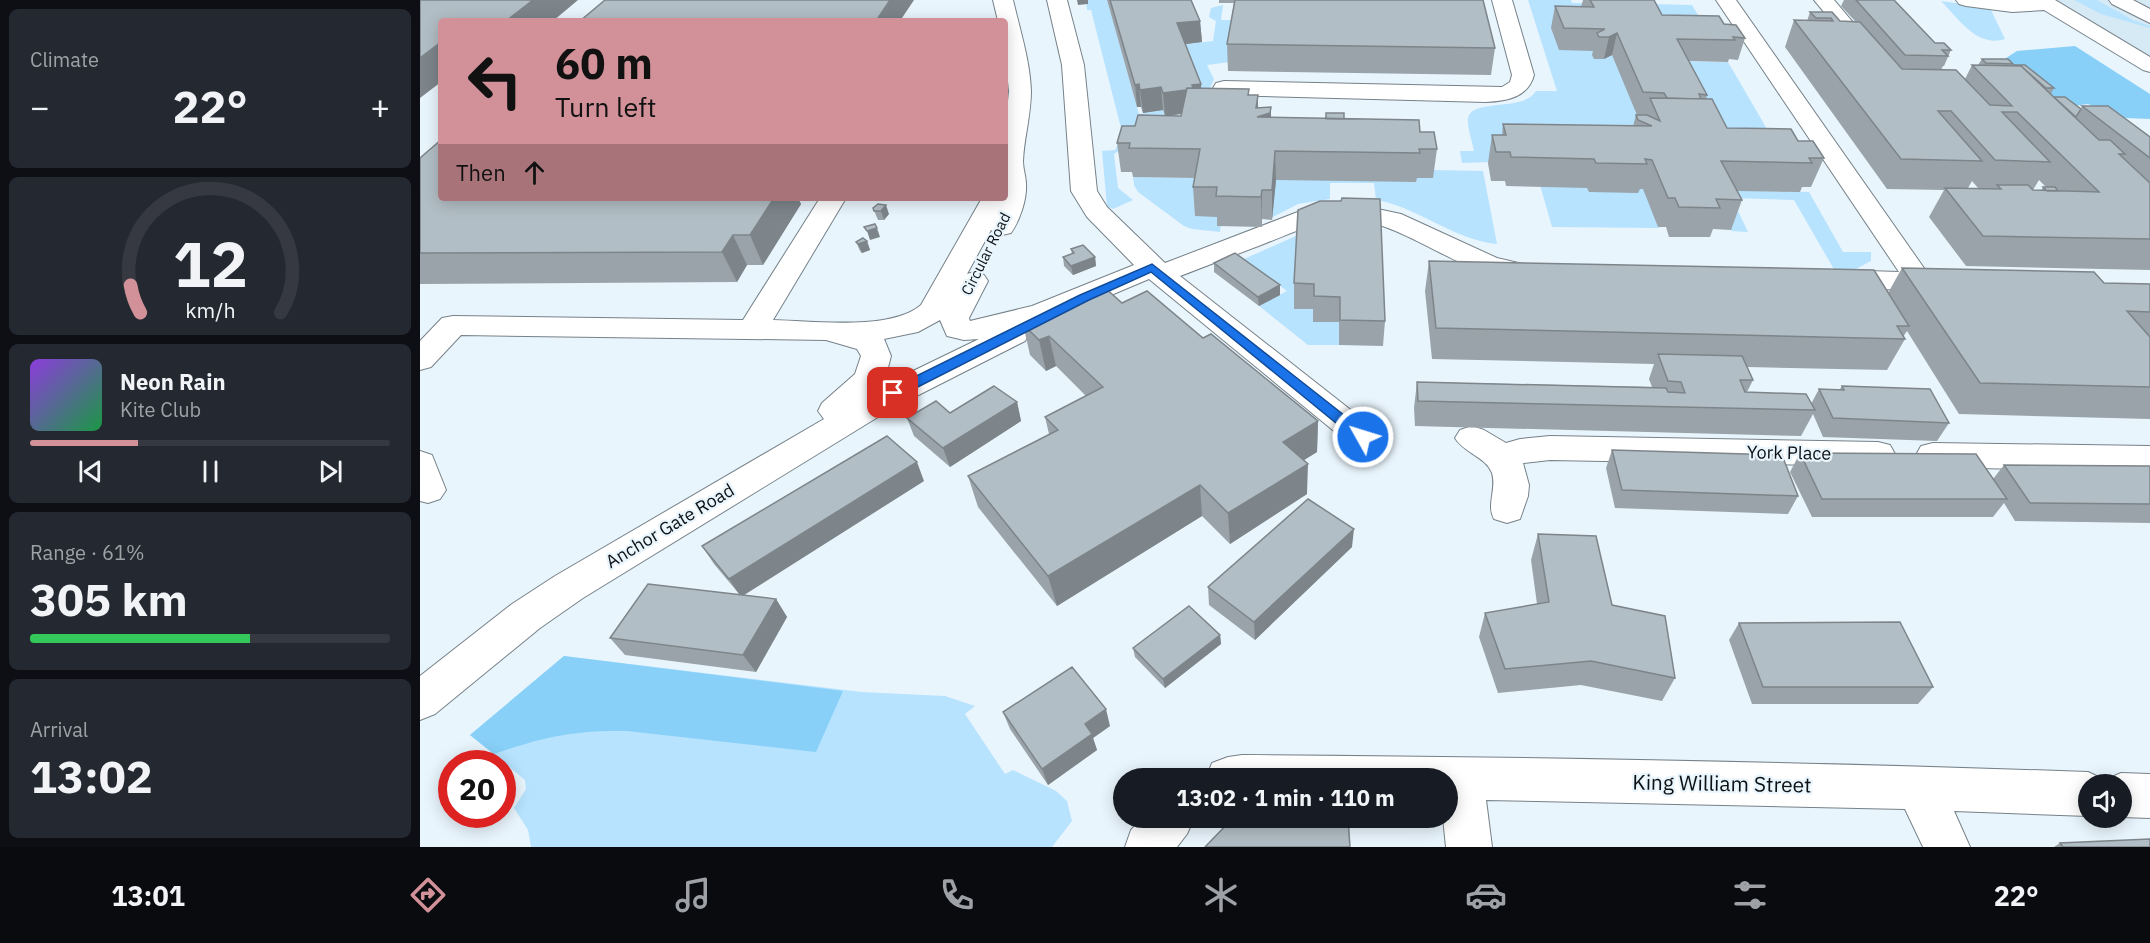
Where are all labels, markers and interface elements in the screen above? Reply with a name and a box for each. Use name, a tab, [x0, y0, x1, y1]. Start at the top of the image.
text: 60 m	[555, 36, 653, 91]
icon: left	[456, 42, 534, 120]
text: Climate	[30, 46, 99, 73]
text: 22°	[172, 77, 248, 135]
text: −	[30, 85, 50, 128]
text: +	[370, 85, 390, 128]
text: Turn left	[555, 89, 656, 124]
icon: ahead	[518, 156, 551, 189]
text: Then	[456, 158, 506, 187]
street label: Circular Road	[957, 209, 1014, 298]
text: 12	[173, 223, 247, 304]
text: km/h	[185, 296, 235, 324]
text: Neon Rain	[120, 367, 226, 396]
pin	[867, 367, 918, 418]
icon: arrive	[876, 376, 909, 409]
text: Kite Club	[120, 396, 201, 423]
position arrow	[1331, 405, 1395, 469]
street label: York Place	[1747, 440, 1832, 465]
icon: previous	[74, 455, 107, 488]
icon: pause	[194, 455, 227, 488]
icon: next	[314, 455, 347, 488]
street label: Anchor Gate Road	[601, 478, 738, 573]
text: Range · 61%	[30, 539, 145, 566]
text: 305 km	[30, 570, 188, 628]
text: Arrival	[30, 716, 88, 743]
text: 13:02	[30, 747, 153, 805]
speed limit sign: 20	[438, 750, 516, 828]
street label: King William Street	[1632, 767, 1812, 799]
map controls	[2078, 774, 2132, 828]
button: sound	[2078, 774, 2132, 828]
text: 13:02 · 1 min · 110 m	[1176, 783, 1395, 812]
icon: directions	[407, 874, 449, 916]
icon: music	[672, 874, 714, 916]
icon: phone	[936, 874, 978, 916]
icon: climate	[1200, 874, 1242, 916]
icon: car	[1465, 874, 1507, 916]
icon: filters	[1729, 874, 1771, 916]
text: 13:01	[111, 878, 185, 913]
text: 22°	[1994, 878, 2039, 913]

